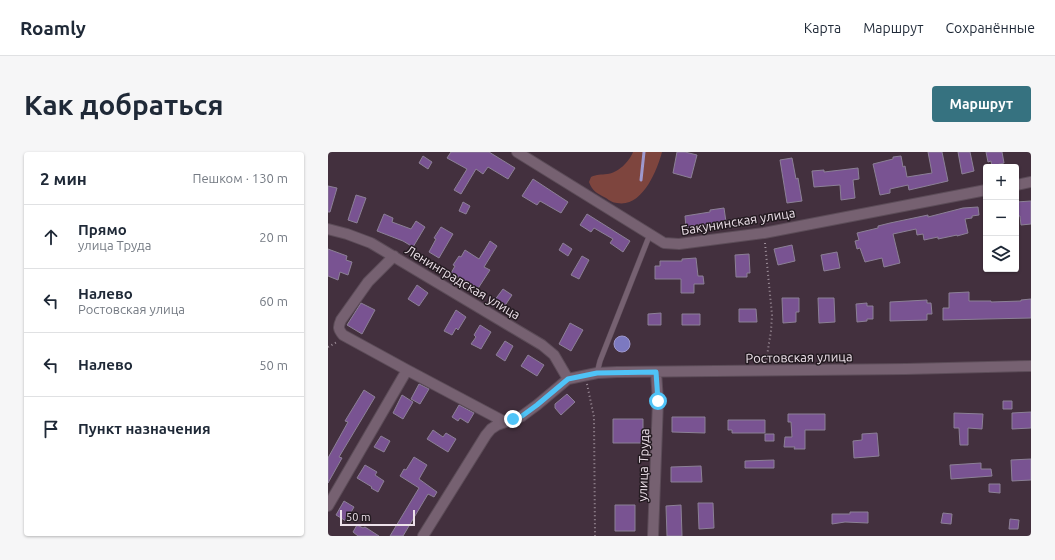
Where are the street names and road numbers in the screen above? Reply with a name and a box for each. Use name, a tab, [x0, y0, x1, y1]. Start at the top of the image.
street label: Бакунинская улица	[680, 205, 796, 237]
street label: Ленинградская улица	[403, 242, 523, 322]
street label: Ростовская улица	[745, 349, 853, 365]
street label: улица Труда	[635, 428, 651, 502]

